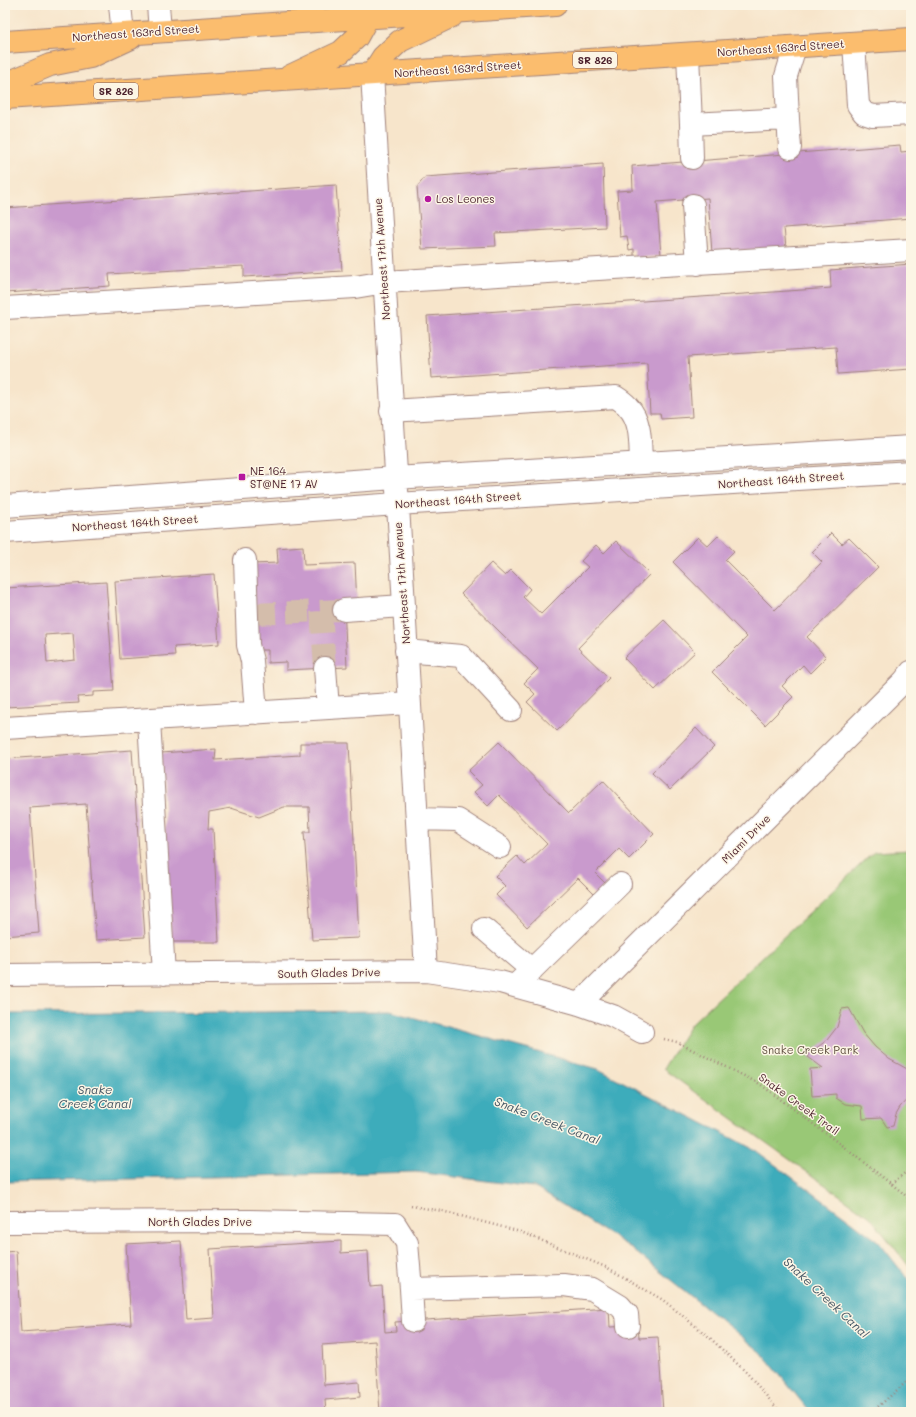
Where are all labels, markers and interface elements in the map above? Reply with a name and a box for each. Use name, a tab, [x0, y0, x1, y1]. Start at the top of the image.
street label: Northeast 163rd Street	[72, 21, 200, 44]
street label: Northeast 163rd Street	[717, 36, 845, 59]
road number: SR 826	[573, 52, 617, 68]
street label: Northeast 163rd Street	[394, 57, 522, 80]
road number: SR 826	[94, 83, 138, 99]
place label: Los Leones	[436, 191, 495, 206]
marker: Los Leones	[423, 194, 433, 204]
street label: Northeast 17th Avenue	[370, 197, 393, 321]
place label: NE 164 ST@NE 17 AV	[250, 463, 318, 491]
street label: Northeast 164th Street	[718, 468, 845, 491]
marker: NE 164 ST@NE 17 AV	[237, 472, 247, 482]
street label: Northeast 164th Street	[395, 488, 522, 511]
street label: Northeast 164th Street	[72, 511, 199, 534]
street label: Northeast 17th Avenue	[390, 521, 413, 645]
street label: Miami Drive	[718, 811, 774, 866]
street label: South Glades Drive	[277, 964, 381, 981]
park label: Snake Creek Park	[762, 1042, 858, 1057]
street label: Snake Creek Trail	[756, 1069, 843, 1138]
water label: Snake Creek Canal	[59, 1081, 131, 1111]
water label: Snake Creek Canal	[493, 1093, 602, 1147]
street label: North Glades Drive	[148, 1214, 252, 1229]
water label: Snake Creek Canal	[780, 1253, 873, 1341]

